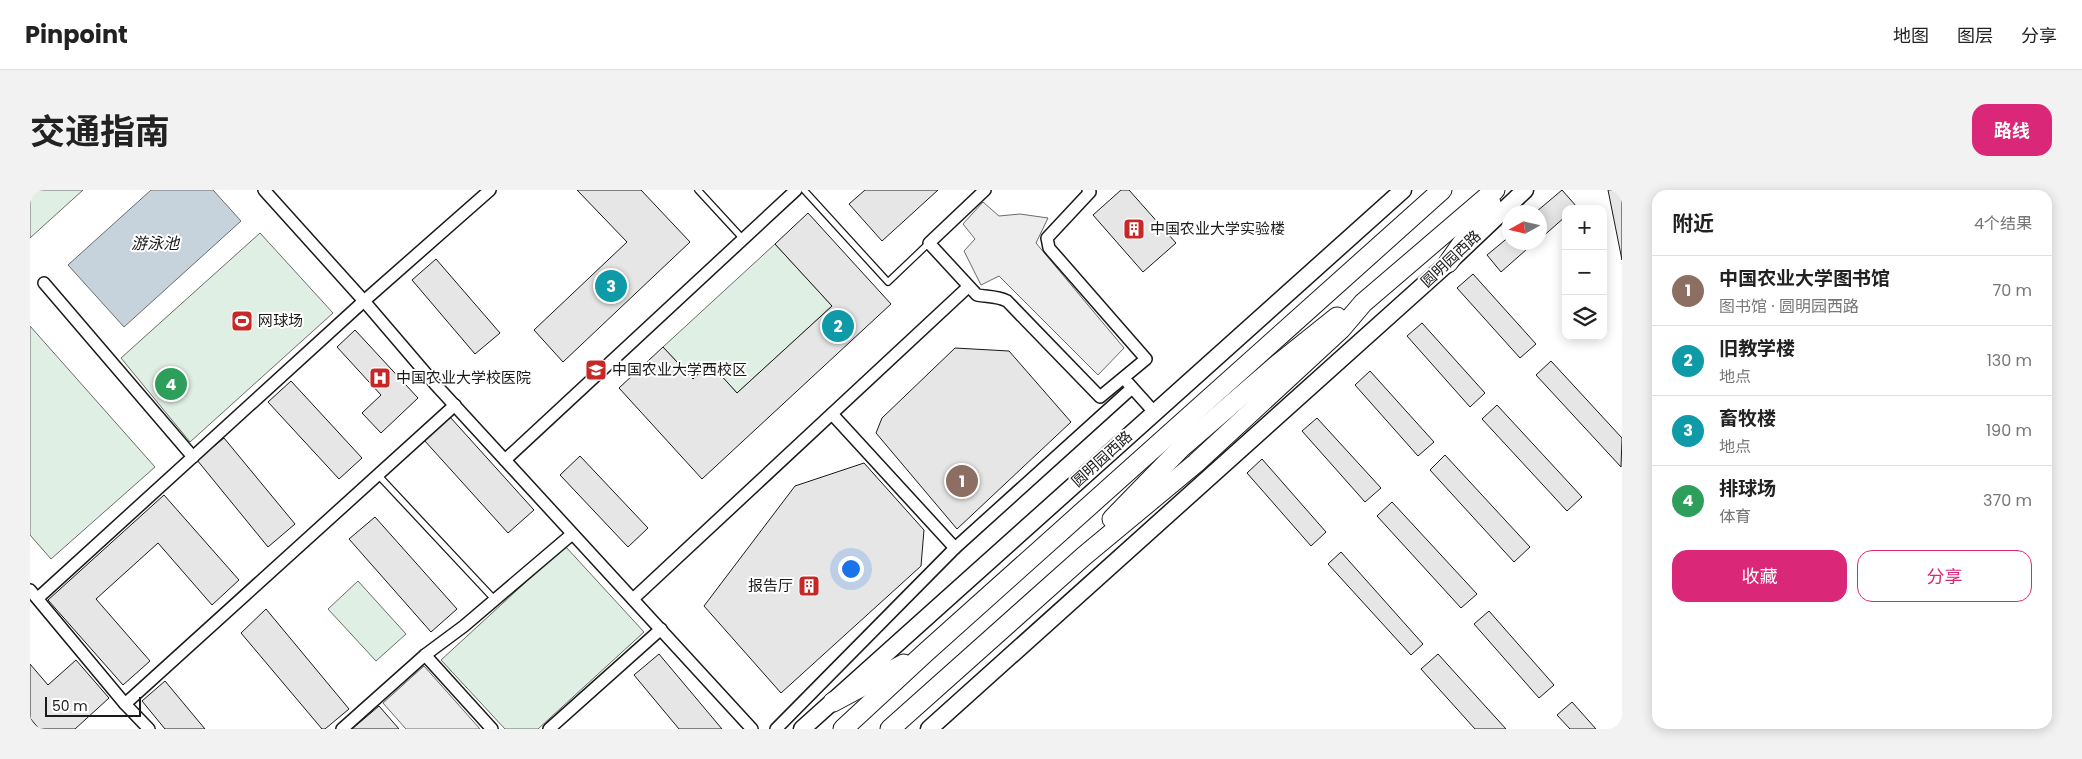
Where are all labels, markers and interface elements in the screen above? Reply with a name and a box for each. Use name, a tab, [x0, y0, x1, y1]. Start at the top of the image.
text: Pinpoint	[25, 18, 128, 51]
text: 地图	[1893, 23, 1929, 48]
text: 图层	[1957, 23, 1993, 48]
text: 分享	[2021, 23, 2057, 48]
button: 路线	[1972, 104, 2052, 156]
text: 交通指南	[30, 107, 170, 156]
north arrow	[1502, 205, 1547, 250]
map controls	[1562, 205, 1607, 340]
button: +	[1562, 205, 1607, 250]
text: 附近	[1672, 209, 1714, 238]
text: 4个结果	[1974, 212, 2032, 235]
building icon: 中国农业大学实验楼	[1122, 217, 1146, 241]
place label: 中国农业大学实验楼	[1150, 218, 1285, 239]
street label: 圆明园西路	[1416, 225, 1485, 292]
water label: 游泳池	[131, 232, 181, 255]
button: −	[1562, 250, 1607, 295]
text: 中国农业大学图书馆	[1719, 265, 1890, 292]
pin: 3	[595, 267, 627, 305]
text: 1	[1685, 279, 1691, 302]
text: 70 m	[1992, 279, 2032, 302]
button: layers	[1562, 295, 1607, 340]
text: 图书馆 · 圆明园西路	[1719, 295, 1859, 318]
pin: 2	[822, 307, 854, 345]
sports icon: 网球场	[230, 309, 254, 333]
place label: 网球场	[258, 310, 303, 331]
text: 旧教学楼	[1719, 335, 1795, 362]
text: 2	[1683, 349, 1693, 372]
text: 130 m	[1987, 349, 2032, 372]
school or university icon: 中国农业大学西校区	[584, 358, 608, 382]
place label: 中国农业大学西校区	[612, 359, 747, 380]
pin: 4	[155, 365, 187, 403]
text: 地点	[1719, 365, 1751, 388]
hospital icon: 中国农业大学校医院	[368, 366, 392, 390]
place label: 中国农业大学校医院	[396, 367, 531, 388]
text: 畜牧楼	[1719, 405, 1776, 432]
text: 3	[1683, 419, 1693, 442]
text: 190 m	[1986, 419, 2032, 442]
street label: 圆明园西路	[1067, 426, 1137, 492]
text: 地点	[1719, 435, 1751, 458]
pin: 1	[946, 462, 978, 500]
text: 排球场	[1719, 475, 1776, 502]
text: 4	[1683, 489, 1693, 512]
text: 370 m	[1983, 489, 2032, 512]
text: 体育	[1719, 505, 1751, 528]
button: 收藏	[1672, 550, 1847, 602]
button: 分享	[1857, 550, 2032, 602]
your location	[838, 556, 864, 582]
building icon: 报告厅	[797, 574, 821, 598]
place label: 报告厅	[748, 575, 793, 596]
scale bar	[45, 694, 141, 717]
text: 50 m	[52, 696, 88, 716]

